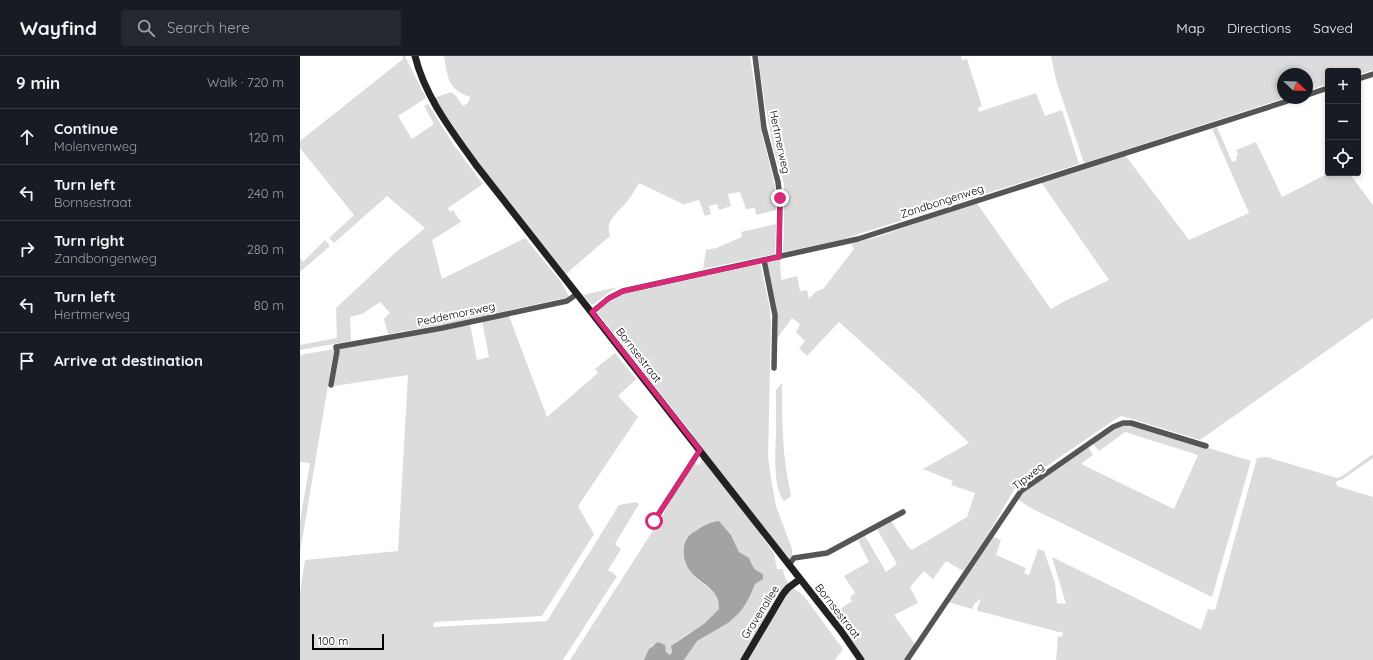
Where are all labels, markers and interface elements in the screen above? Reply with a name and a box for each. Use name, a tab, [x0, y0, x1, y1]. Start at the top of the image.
search box	[121, 10, 401, 46]
text: Wayfind	[20, 16, 97, 40]
icon: search	[135, 17, 157, 39]
text: Search here	[167, 18, 250, 37]
text: Map	[1176, 19, 1205, 37]
text: Directions	[1227, 19, 1291, 37]
text: Saved	[1313, 19, 1353, 37]
north arrow	[1277, 68, 1313, 104]
map controls	[1325, 68, 1361, 176]
button: +	[1325, 68, 1361, 104]
text: 9 min	[16, 72, 60, 93]
text: Walk · 720 m	[207, 74, 284, 90]
button: −	[1325, 104, 1361, 140]
street label: Hertmerweg	[766, 109, 794, 175]
text: Continue	[54, 119, 118, 138]
icon: ahead	[16, 126, 38, 148]
text: 120 m	[249, 129, 284, 145]
text: Molenvenweg	[54, 138, 137, 154]
button: locate	[1325, 140, 1361, 176]
text: Turn left	[54, 175, 116, 194]
street label: Zandbongenweg	[898, 181, 986, 221]
icon: left	[16, 182, 38, 204]
text: 240 m	[247, 185, 284, 201]
route end	[771, 189, 789, 207]
text: Bornsestraat	[54, 194, 132, 210]
text: Turn right	[54, 231, 125, 250]
icon: right	[16, 238, 38, 260]
text: 280 m	[247, 241, 284, 257]
text: Zandbongenweg	[54, 250, 157, 266]
text: Turn left	[54, 287, 116, 306]
icon: left	[16, 294, 38, 316]
text: 80 m	[254, 297, 284, 313]
street label: Peddemorsweg	[416, 299, 496, 329]
text: Hertmerweg	[54, 306, 130, 322]
street label: Bornsestraat	[613, 325, 665, 385]
icon: arrive	[16, 350, 38, 372]
text: Arrive at destination	[54, 351, 203, 370]
street label: Tipweg	[1009, 459, 1047, 493]
route start	[645, 512, 663, 530]
street label: Bornsestraat	[812, 581, 864, 641]
street label: Gravenallee	[738, 583, 782, 641]
scale bar	[312, 632, 384, 651]
text: 100 m	[318, 634, 348, 648]

